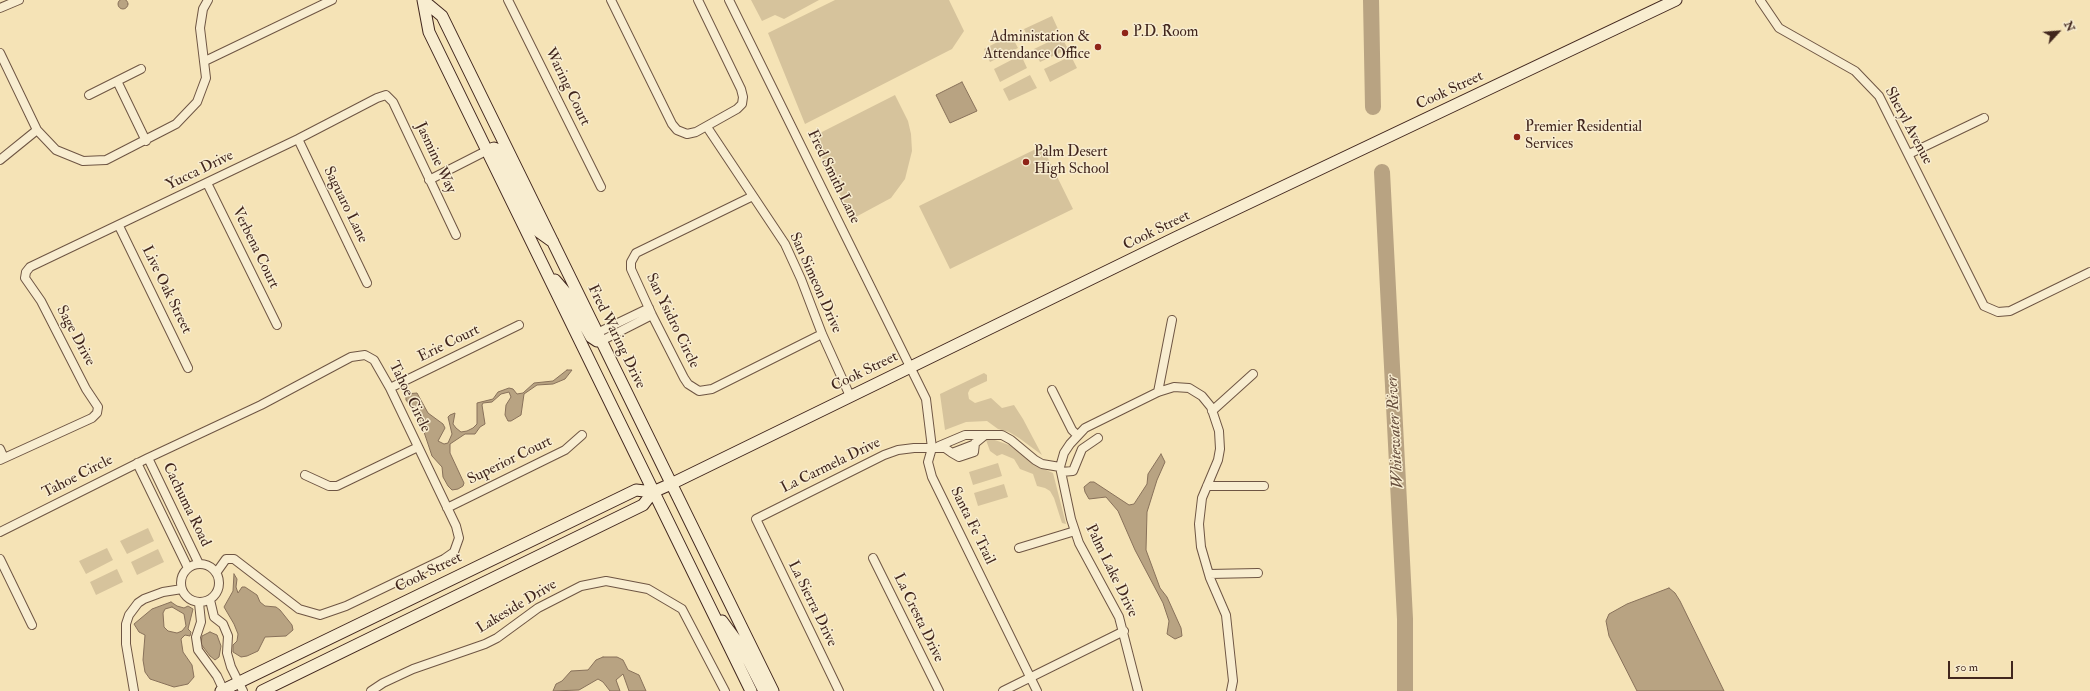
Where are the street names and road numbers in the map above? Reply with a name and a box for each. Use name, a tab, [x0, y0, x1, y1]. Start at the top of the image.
street label: Waring Court	[540, 45, 594, 129]
street label: Cook Street	[1414, 68, 1486, 114]
street label: Sheryl Avenue	[1880, 84, 1936, 168]
street label: Jasmine Way	[411, 120, 459, 196]
street label: Fred Smith Lane	[803, 127, 863, 227]
street label: Yucca Drive	[163, 147, 237, 195]
street label: Saguaro Lane	[319, 164, 371, 246]
street label: Verbena Court	[228, 204, 282, 292]
street label: Cook Street	[1121, 207, 1193, 255]
street label: San Simeon Drive	[785, 230, 845, 336]
street label: Live Oak Street	[137, 243, 195, 337]
street label: San Ysidro Circle	[641, 271, 703, 371]
street label: Fred Waring Drive	[583, 282, 649, 392]
street label: Sage Drive	[52, 303, 98, 369]
street label: Erie Court	[415, 321, 483, 367]
street label: Cook Street	[829, 348, 901, 396]
street label: Tahoe Circle	[384, 359, 434, 435]
street label: Superior Court	[465, 433, 555, 489]
street label: La Carmela Drive	[778, 434, 884, 498]
street label: Tahoe Circle	[40, 452, 116, 502]
street label: Cachuma Road	[158, 460, 214, 550]
street label: Santa Fe Trail	[946, 484, 998, 568]
street label: Palm Lake Drive	[1081, 522, 1141, 620]
street label: Cook Street	[393, 549, 465, 597]
street label: La Sierra Drive	[783, 558, 841, 650]
street label: La Cresta Drive	[889, 571, 947, 665]
street label: Lakeside Drive	[474, 576, 560, 638]

